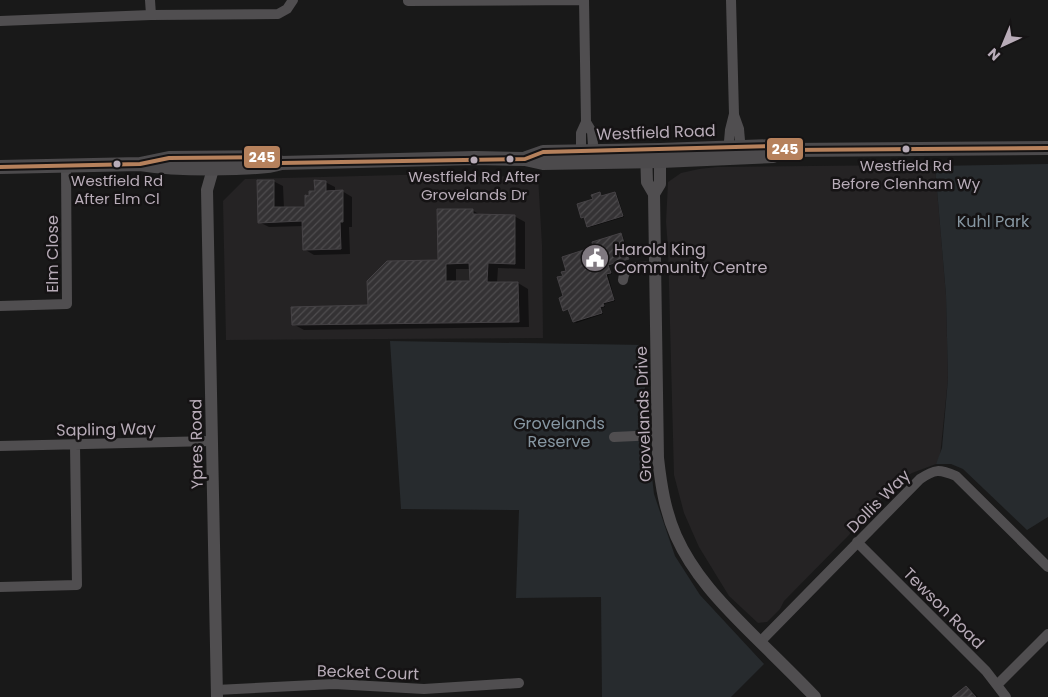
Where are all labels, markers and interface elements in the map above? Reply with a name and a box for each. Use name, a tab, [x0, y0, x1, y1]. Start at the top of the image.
north arrow	[978, 20, 1028, 70]
text: N	[983, 44, 1005, 65]
street label: Westfield Road	[596, 119, 716, 146]
line badge: 245	[766, 137, 804, 161]
text: 245	[772, 139, 798, 159]
marker: Westfield Rd Before Clenham Wy	[901, 144, 911, 154]
line badge: 245	[243, 145, 281, 169]
text: 245	[249, 147, 275, 167]
unlabelled marker	[505, 154, 515, 164]
marker: Westfield Rd After Grovelands Dr	[469, 155, 479, 165]
place label: Westfield Rd Before Clenham Wy	[832, 155, 981, 194]
marker: Westfield Rd After Elm Cl	[112, 159, 122, 169]
place label: Westfield Rd After Grovelands Dr	[408, 166, 540, 205]
place label: Westfield Rd After Elm Cl	[71, 170, 163, 209]
park label: Kuhl Park	[957, 210, 1030, 233]
street label: Elm Close	[41, 215, 64, 293]
place label: Harold King Community Centre	[614, 238, 767, 279]
public building icon: Harold King Community Centre	[580, 243, 610, 273]
street label: Grovelands Drive	[630, 346, 657, 482]
street label: Ypres Road	[184, 399, 209, 489]
park label: Grovelands Reserve	[513, 412, 605, 453]
street label: Sapling Way	[56, 417, 156, 442]
street label: Dollis Way	[841, 464, 915, 538]
street label: Tewson Road	[898, 563, 989, 654]
street label: Becket Court	[316, 659, 420, 686]

